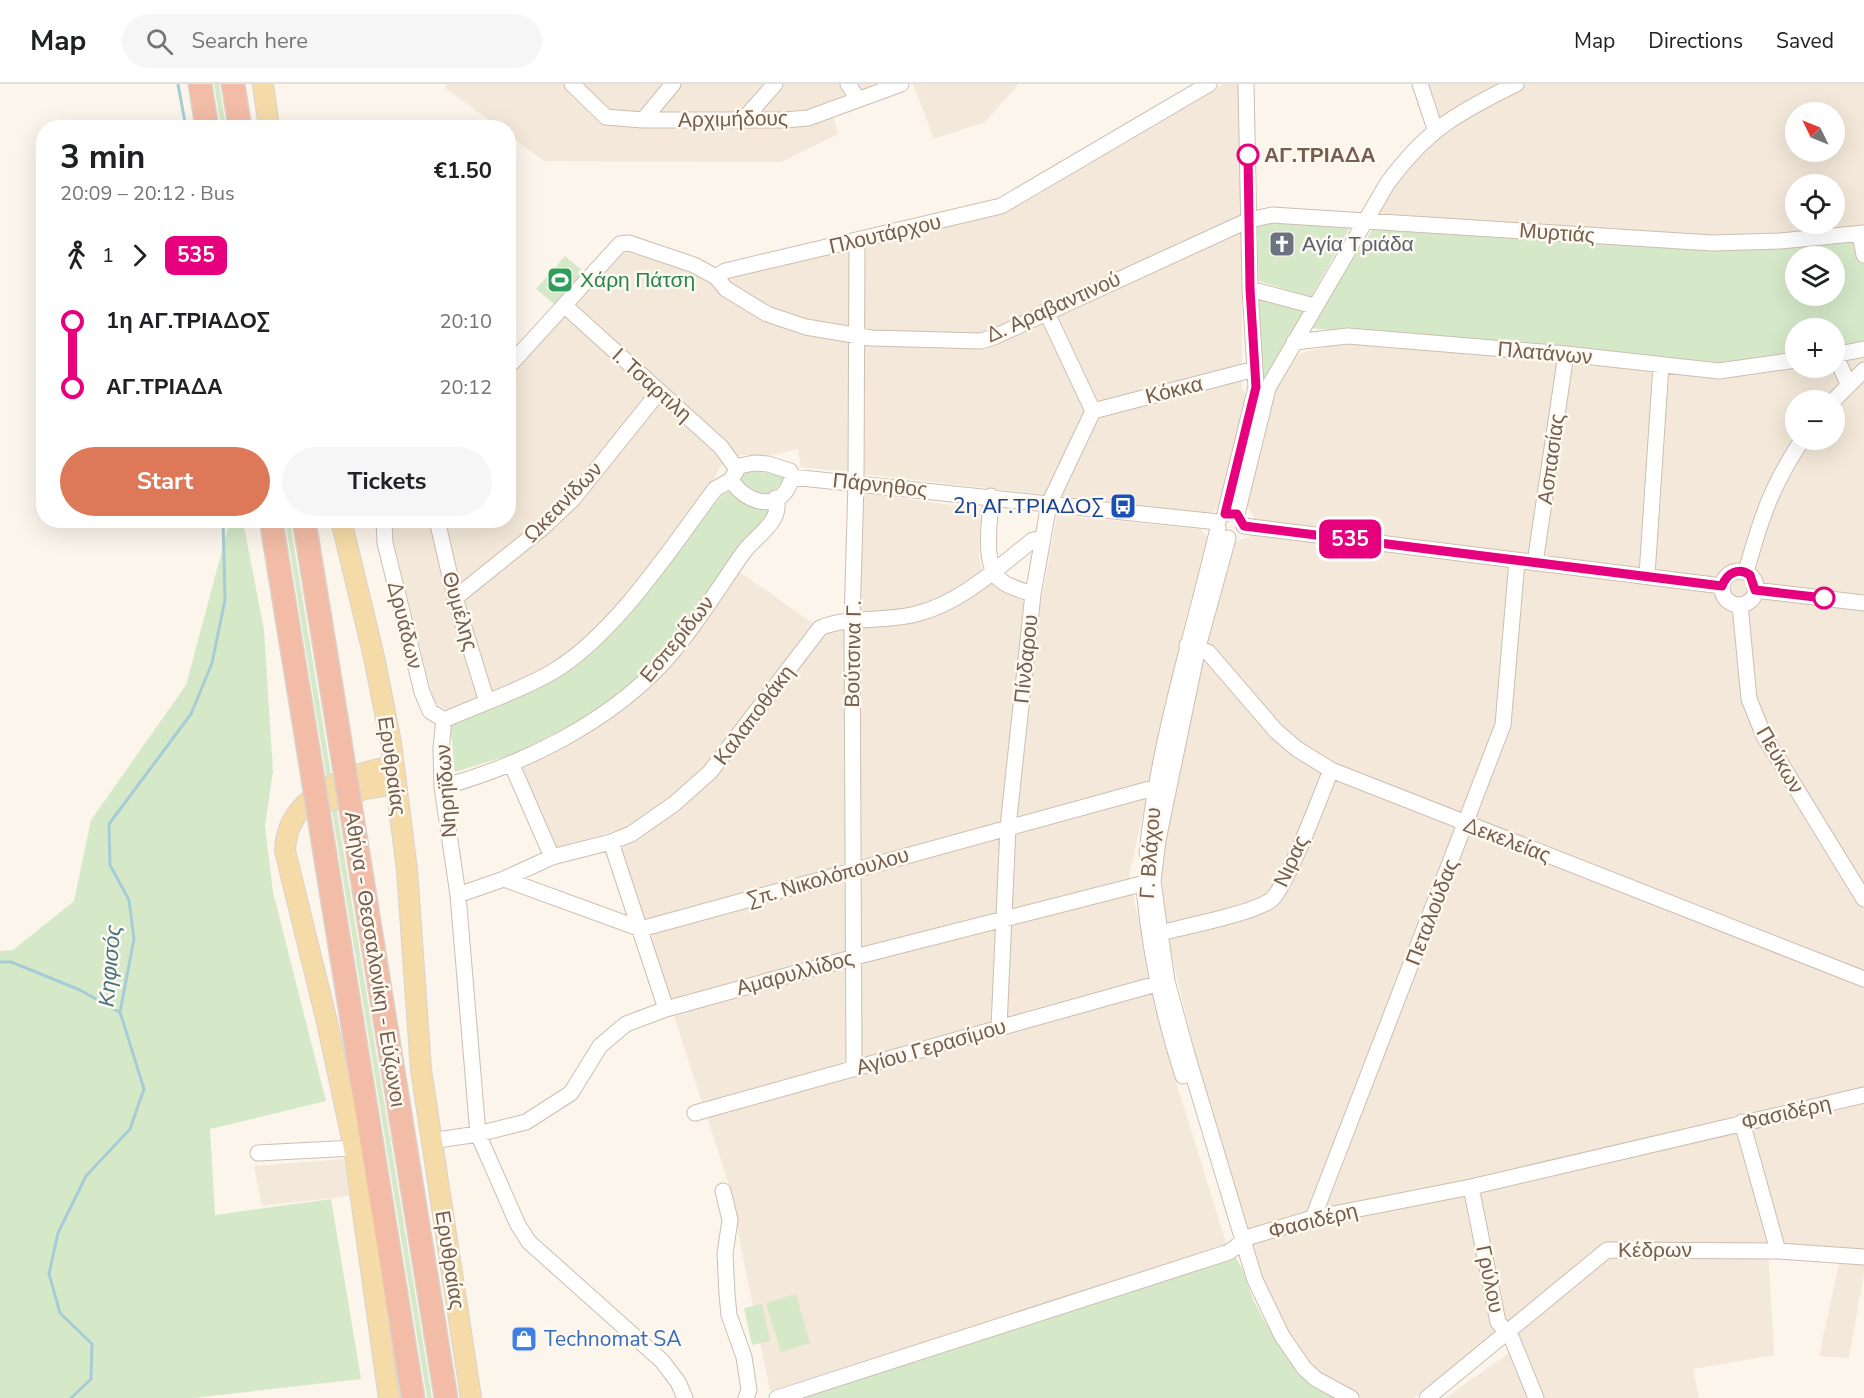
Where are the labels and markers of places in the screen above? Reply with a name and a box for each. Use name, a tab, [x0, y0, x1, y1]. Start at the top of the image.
place label: ΑΓ.ΤΡΙΑΔΑ	[1264, 141, 1376, 169]
marker: ΑΓ.ΤΡΙΑΔΑ	[1237, 144, 1259, 166]
church icon: Αγία Τριάδα	[1267, 229, 1297, 259]
place label: Αγία Τριάδα	[1302, 230, 1414, 258]
sports icon: Χάρη Πάτση	[545, 265, 575, 295]
place label: Χάρη Πάτση	[580, 266, 695, 294]
bus stop icon: 2η ΑΓ.ΤΡΙΑΔΟΣ	[1108, 491, 1138, 521]
place label: 2η ΑΓ.ΤΡΙΑΔΟΣ	[953, 492, 1104, 520]
unlabelled marker	[1813, 587, 1835, 609]
shop icon: Technomat SA	[509, 1324, 539, 1354]
place label: Technomat SA	[544, 1325, 682, 1353]

